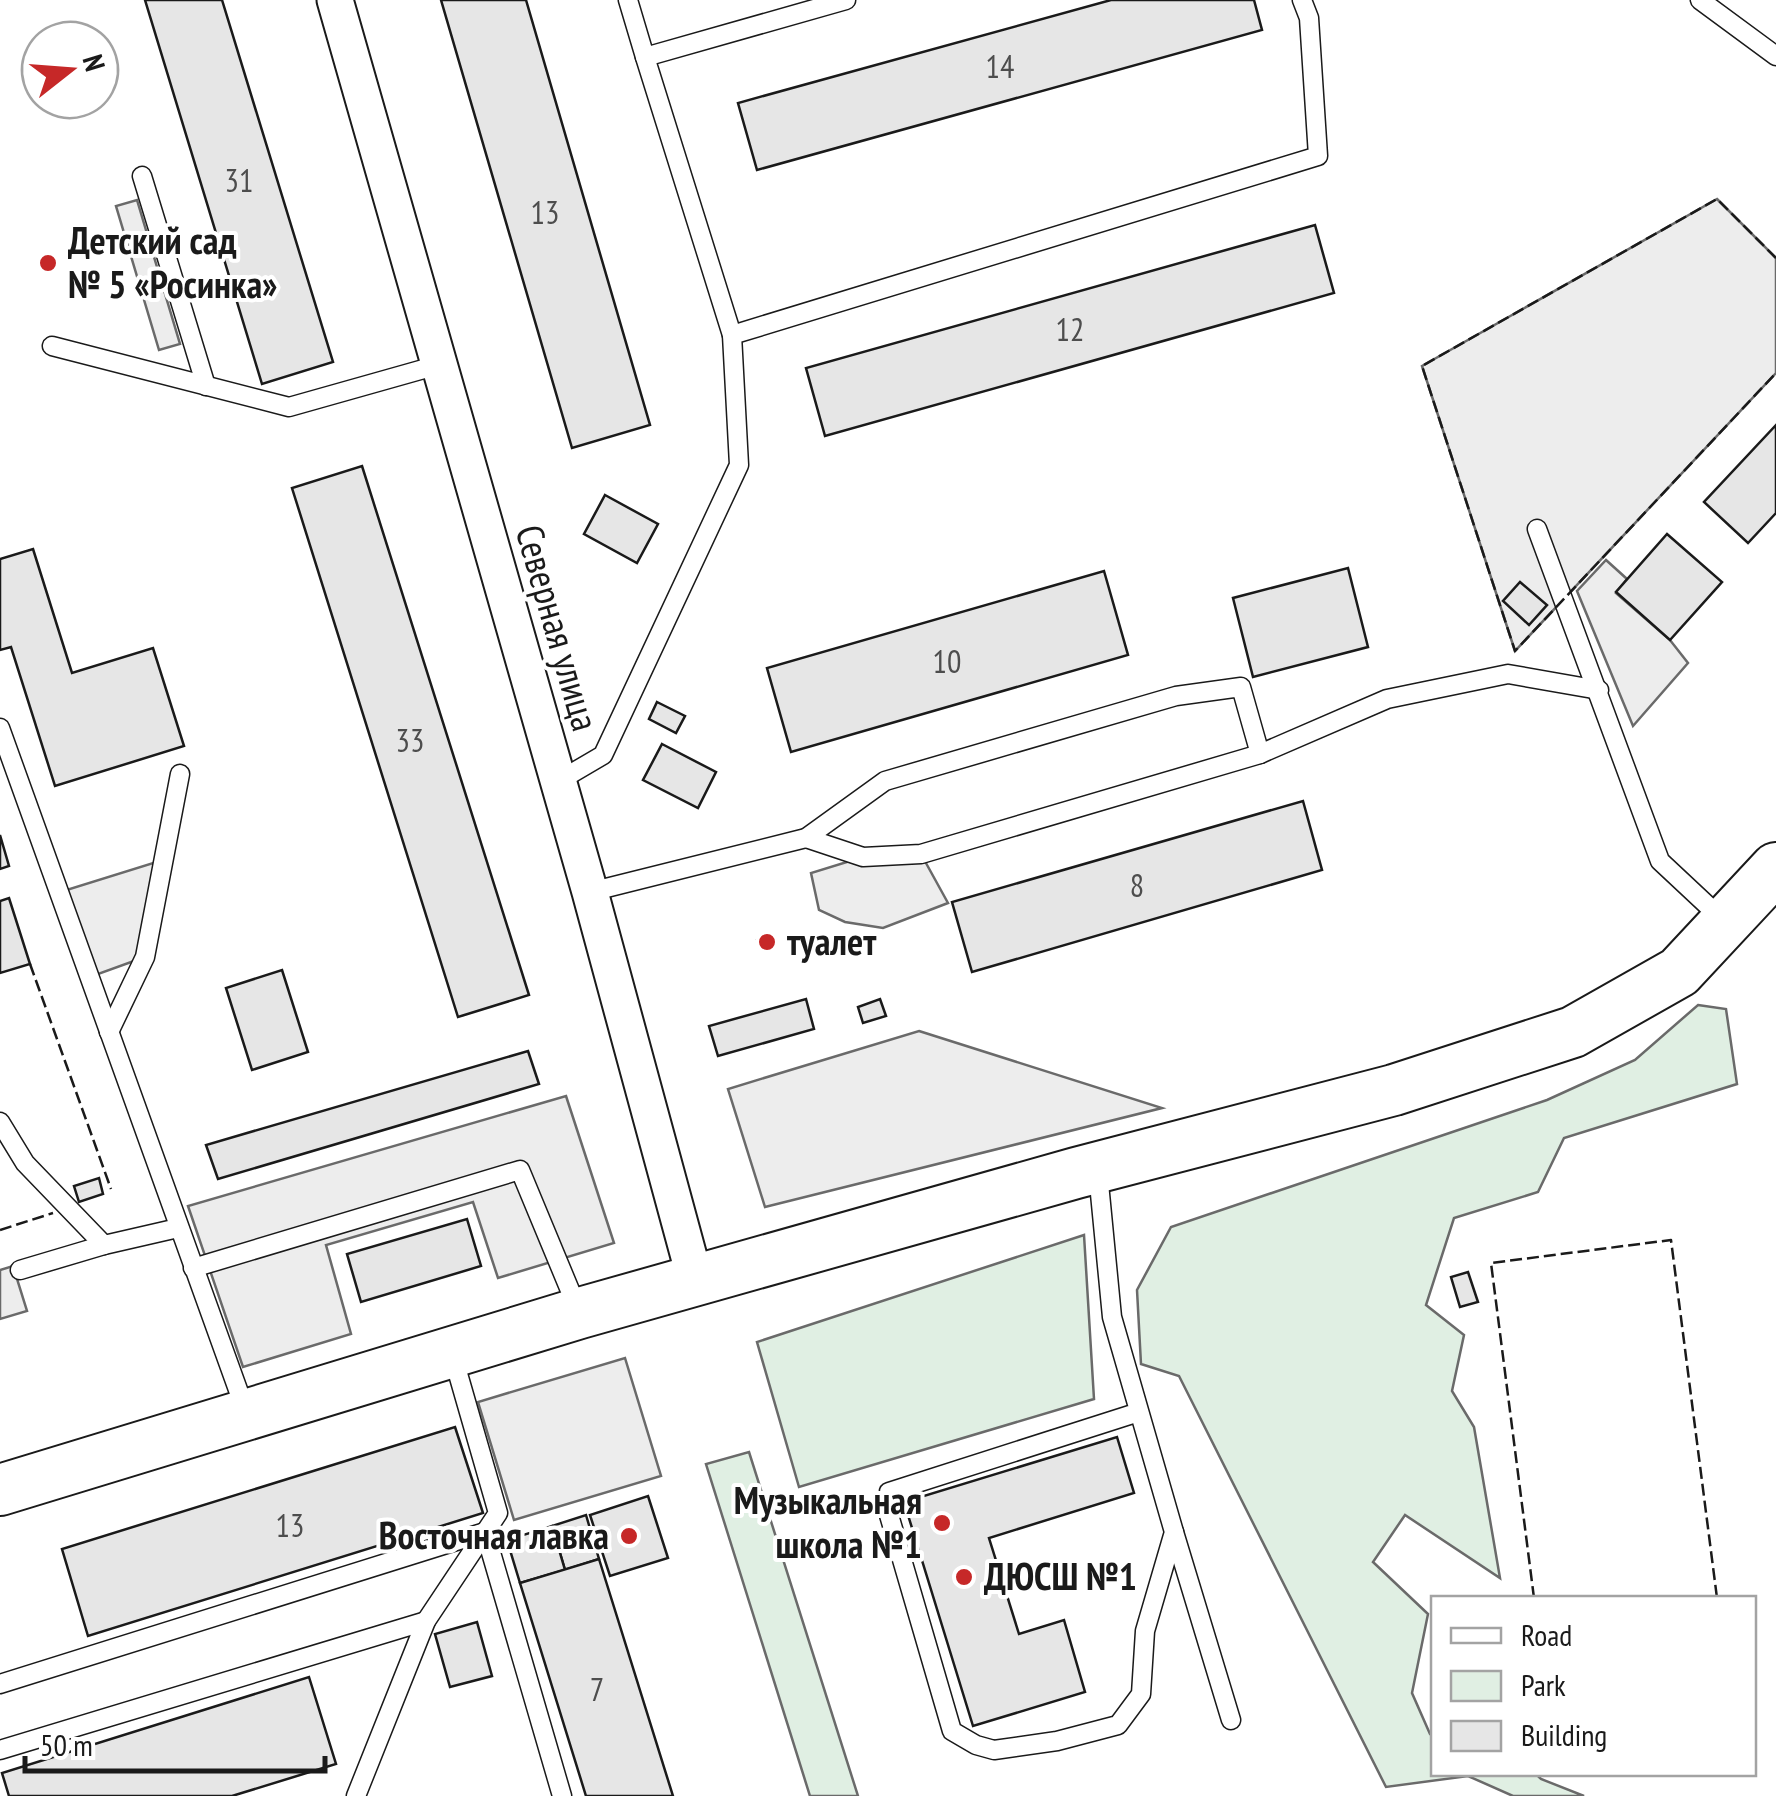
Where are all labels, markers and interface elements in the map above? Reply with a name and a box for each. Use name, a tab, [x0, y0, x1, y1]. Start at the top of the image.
north arrow	[20, 20, 120, 120]
house number: 14	[986, 45, 1014, 87]
text: N	[74, 50, 114, 75]
house number: 31	[225, 159, 253, 201]
house number: 13	[531, 191, 559, 233]
place label: Детский сад № 5 «Росинка»	[68, 215, 278, 308]
marker: Детский сад № 5 «Росинка»	[37, 252, 59, 274]
house number: 12	[1056, 308, 1084, 350]
street label: Северная улица	[506, 519, 611, 736]
house number: 10	[933, 640, 961, 682]
house number: 33	[396, 719, 424, 761]
house number: 8	[1130, 864, 1144, 906]
place label: туалет	[787, 916, 877, 965]
marker: туалет	[756, 931, 778, 953]
place label: Музыкальная школа №1	[734, 1475, 922, 1568]
house number: 13	[276, 1504, 304, 1546]
place label: Восточная лавка	[379, 1510, 609, 1559]
marker: Музыкальная школа №1	[931, 1512, 953, 1534]
marker: Восточная лавка	[618, 1525, 640, 1547]
place label: ДЮСШ №1	[984, 1551, 1137, 1600]
marker: ДЮСШ №1	[953, 1566, 975, 1588]
legend	[1431, 1596, 1756, 1776]
text: Road	[1521, 1615, 1572, 1654]
text: Park	[1521, 1665, 1566, 1704]
house number: 7	[590, 1668, 604, 1710]
scale bar	[25, 1711, 325, 1773]
text: Building	[1521, 1715, 1607, 1754]
text: 50 m	[40, 1725, 93, 1764]

